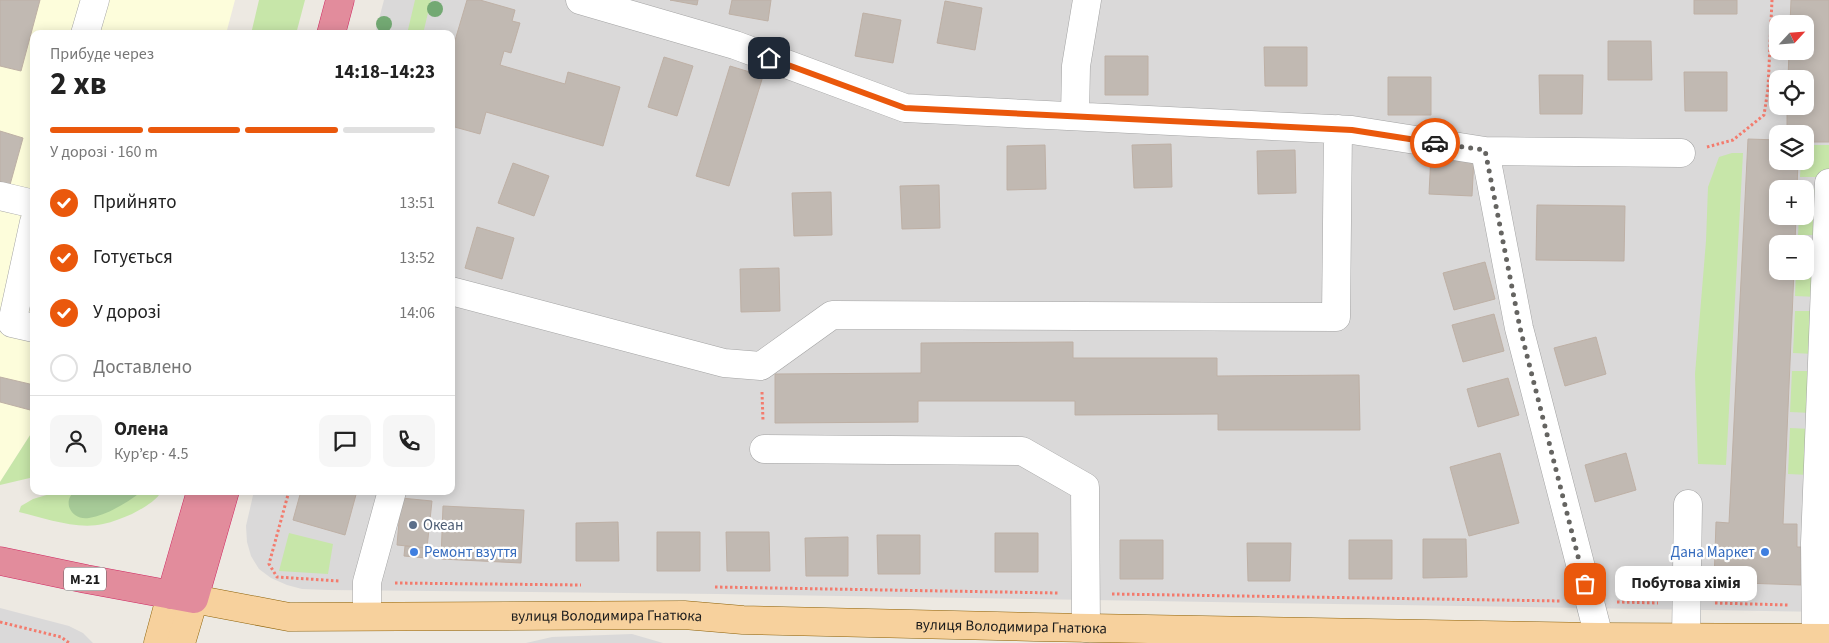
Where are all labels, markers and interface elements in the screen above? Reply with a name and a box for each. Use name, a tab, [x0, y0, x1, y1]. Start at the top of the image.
north arrow	[1769, 15, 1814, 60]
map controls	[1769, 15, 1814, 280]
pin	[748, 37, 790, 79]
text: Прибуде через	[50, 43, 154, 65]
icon: home	[755, 44, 783, 72]
text: 14:18–14:23	[334, 59, 435, 86]
text: 2 хв	[50, 61, 107, 107]
button: locate	[1769, 70, 1814, 115]
courier	[1410, 118, 1460, 168]
button: layers	[1769, 125, 1814, 170]
icon: car	[1421, 129, 1449, 157]
text: У дорозі · 160 m	[50, 141, 158, 163]
button: +	[1769, 180, 1814, 225]
icon: check	[50, 189, 78, 217]
text: Прийнято	[93, 189, 177, 216]
text: 13:51	[399, 192, 435, 214]
button: −	[1769, 235, 1814, 280]
icon: check	[50, 244, 78, 272]
text: Готується	[93, 244, 173, 271]
text: 13:52	[399, 247, 435, 269]
icon: check	[50, 299, 78, 327]
text: У дорозі	[93, 299, 161, 326]
text: 14:06	[399, 302, 435, 324]
text: Доставлено	[93, 354, 192, 381]
button: person	[50, 415, 102, 467]
button: chat	[319, 415, 371, 467]
button: phone	[383, 415, 435, 467]
text: Олена	[114, 416, 168, 443]
text: Кур’єр · 4.5	[114, 443, 188, 465]
place label: Океан	[423, 515, 463, 536]
marker: Океан	[407, 519, 419, 531]
place label: Ремонт взуття	[424, 542, 517, 563]
place label: Дана Маркет	[1671, 542, 1755, 563]
marker: Ремонт взуття	[408, 546, 420, 558]
marker: Дана Маркет	[1759, 546, 1771, 558]
pin	[1564, 563, 1606, 605]
callout: Побутова хімія	[1615, 566, 1758, 602]
road number: М-21	[64, 568, 106, 590]
icon: bag	[1571, 570, 1599, 598]
text: Побутова хімія	[1631, 572, 1741, 594]
street label: вулиця Володимира Гнатюка	[511, 605, 703, 627]
street label: вулиця Володимира Гнатюка	[915, 614, 1107, 639]

